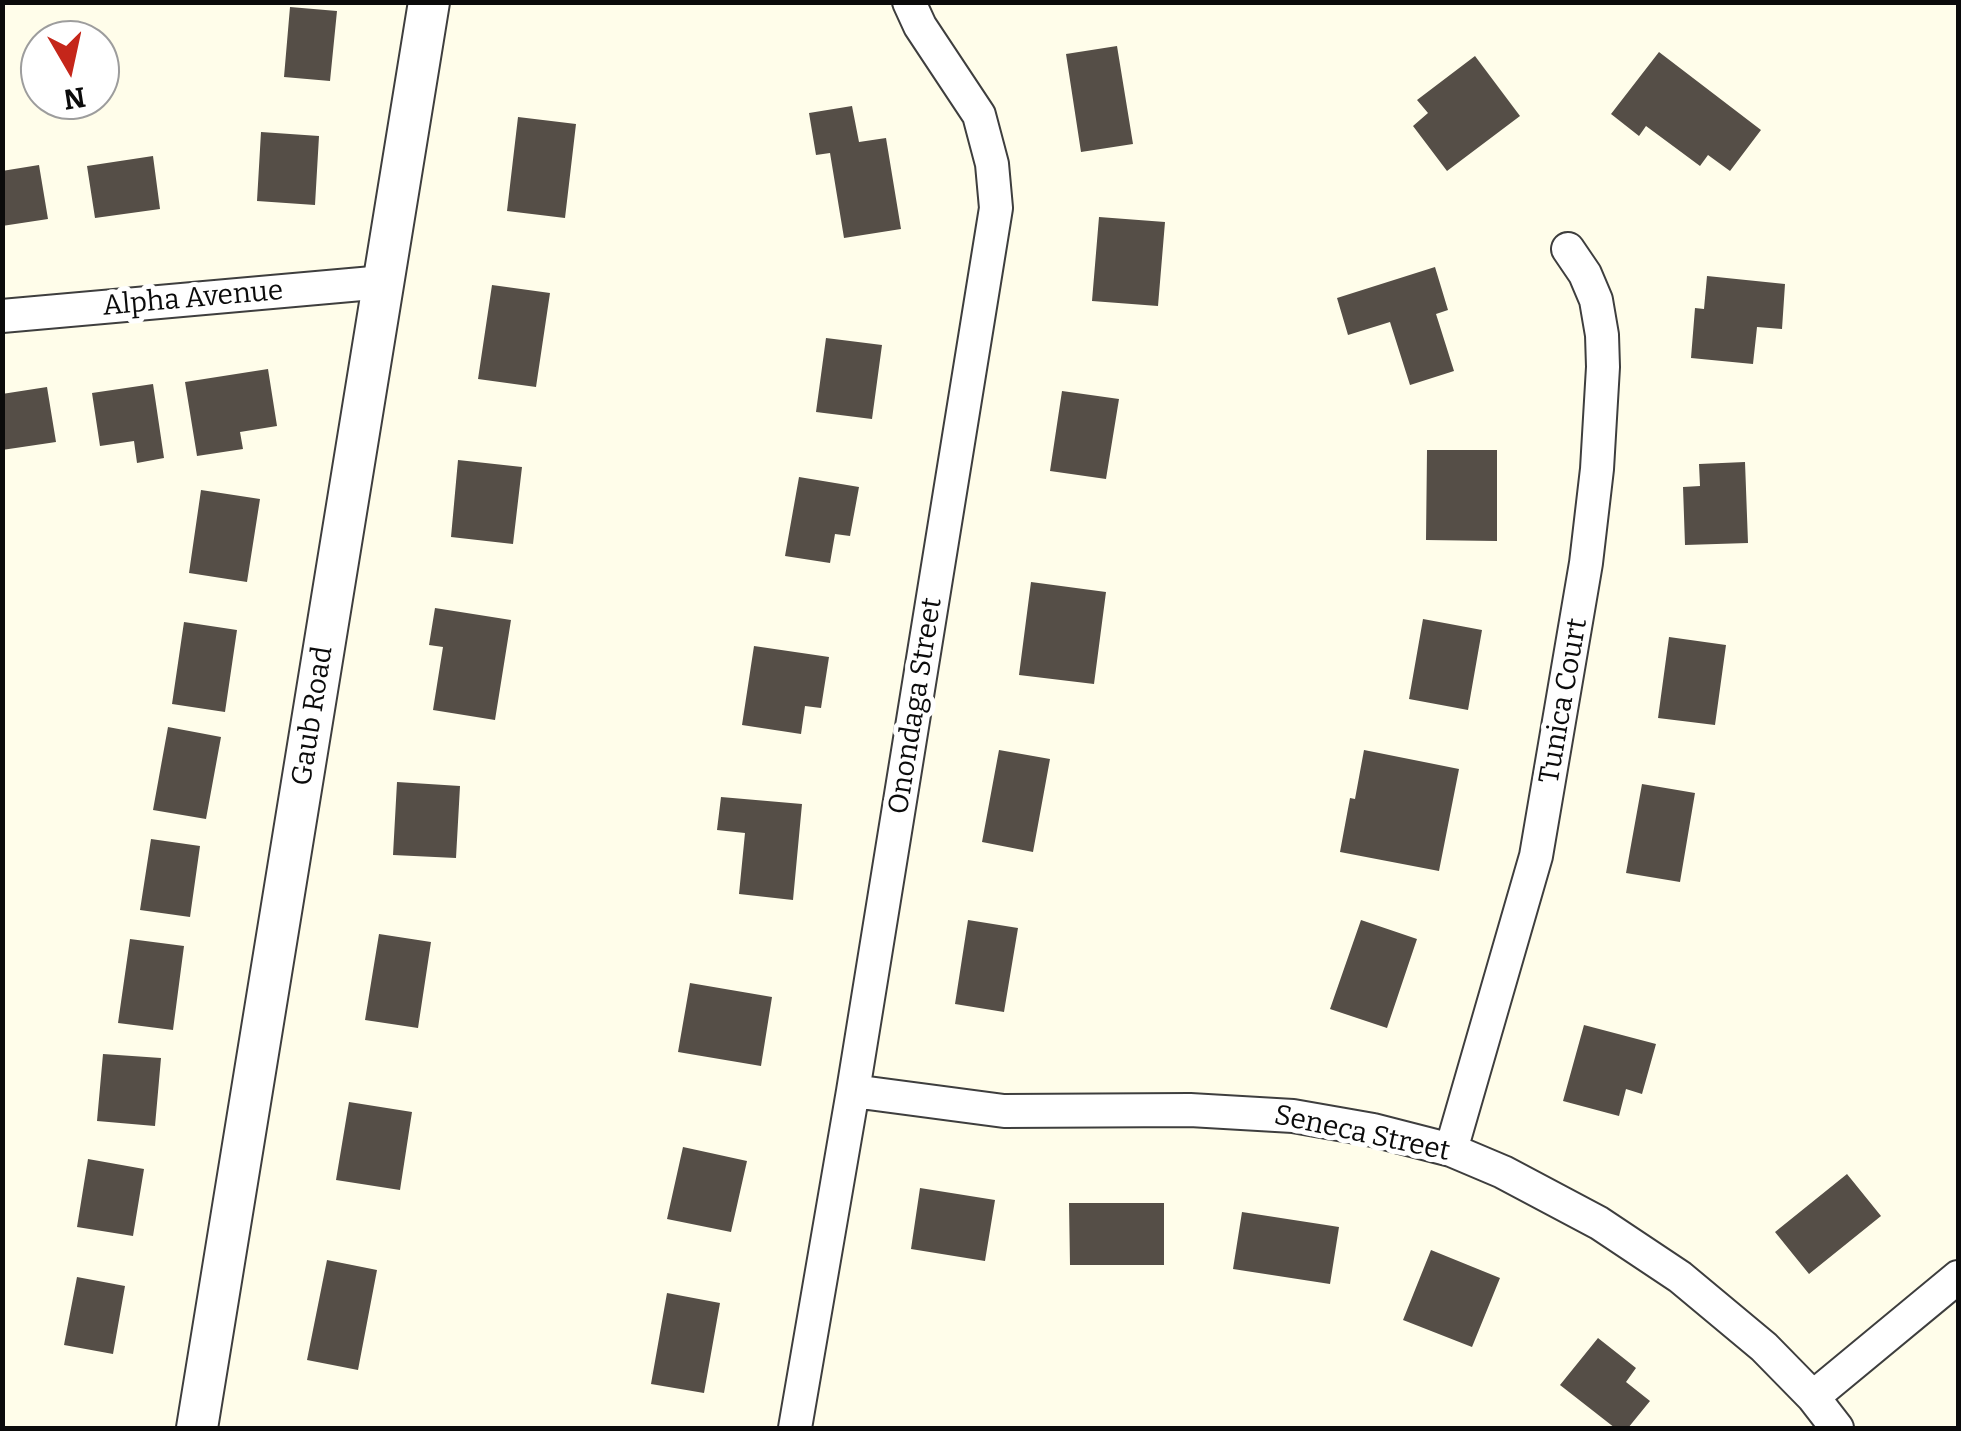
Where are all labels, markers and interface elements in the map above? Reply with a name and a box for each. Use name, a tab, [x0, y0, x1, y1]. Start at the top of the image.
north arrow	[20, 20, 120, 120]
text: N	[61, 80, 88, 116]
street label: Alpha Avenue	[101, 274, 285, 324]
street label: Onondaga Street	[882, 595, 950, 817]
street label: Tunica Court	[1533, 616, 1595, 786]
street label: Gaub Road	[285, 644, 341, 788]
street label: Seneca Street	[1271, 1099, 1453, 1169]

